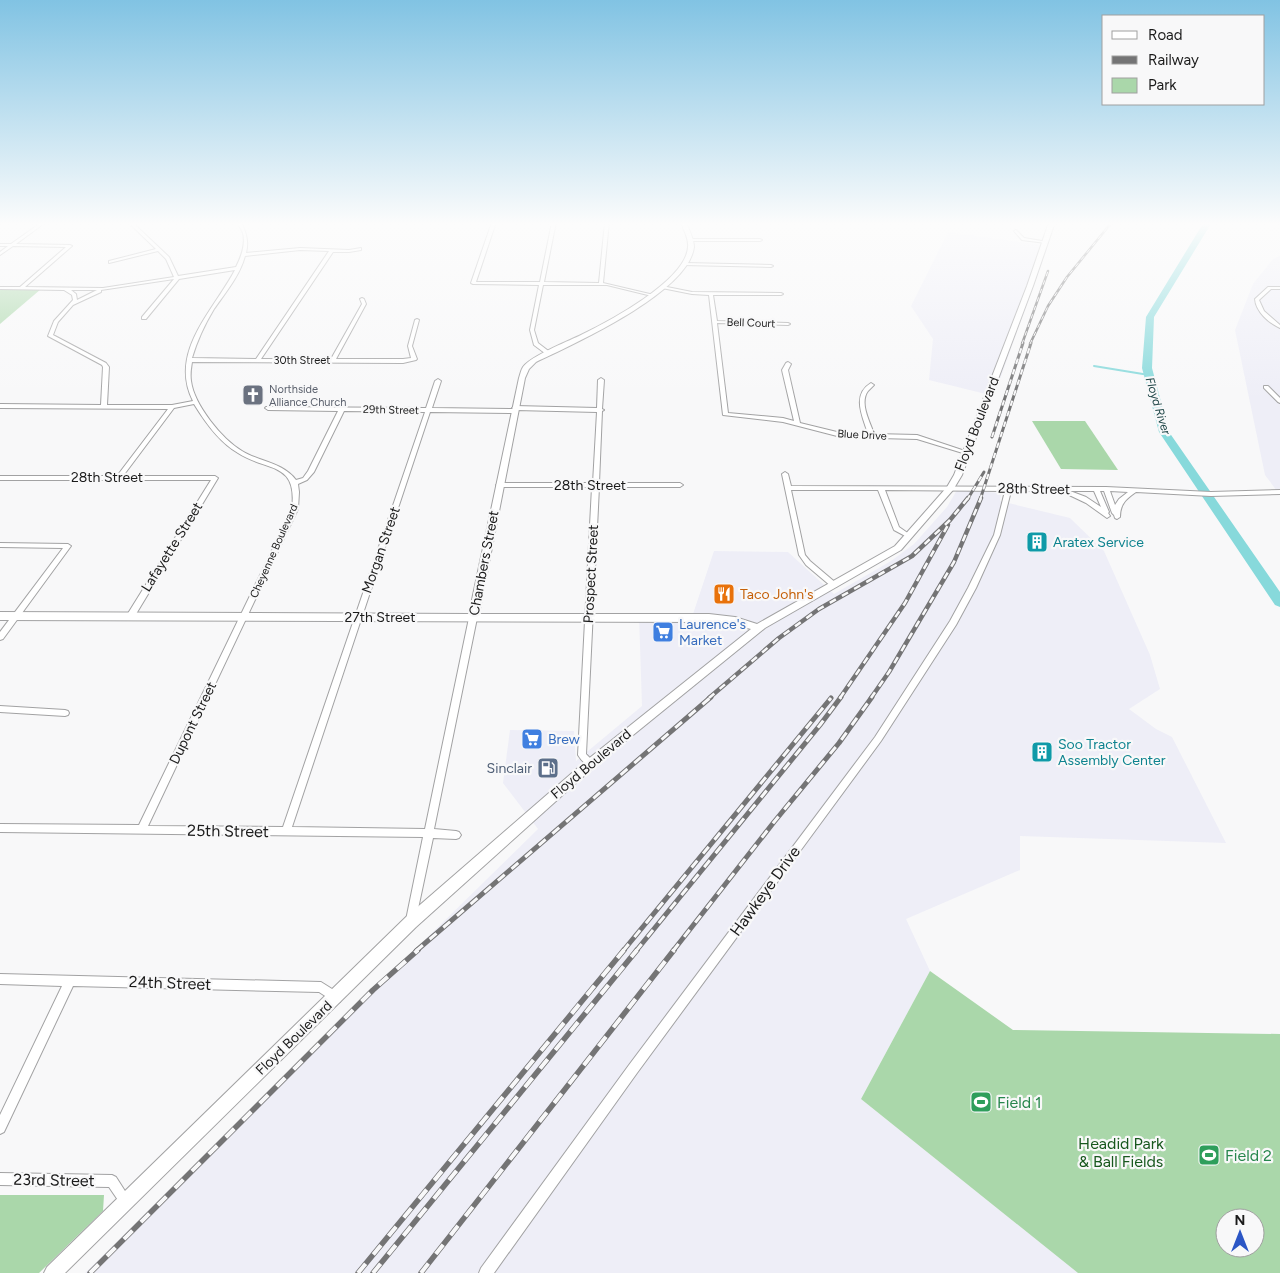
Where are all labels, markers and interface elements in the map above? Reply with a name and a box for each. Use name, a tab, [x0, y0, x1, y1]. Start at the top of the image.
legend	[1102, 15, 1265, 105]
text: Road	[1148, 26, 1183, 44]
text: Railway	[1148, 51, 1199, 69]
text: Park	[1148, 76, 1177, 94]
street label: Bell Court	[726, 316, 776, 330]
street label: 30th Street	[274, 354, 330, 367]
street label: Floyd Boulevard	[951, 374, 1003, 474]
water label: Floyd River	[1143, 376, 1174, 437]
church icon: Northside Alliance Church	[241, 383, 265, 407]
place label: Northside Alliance Church	[269, 383, 346, 409]
street label: 29th Street	[363, 403, 419, 417]
street label: Blue Drive	[837, 427, 887, 443]
street label: 28th Street	[71, 469, 143, 486]
street label: 28th Street	[554, 477, 626, 494]
street label: 28th Street	[998, 480, 1070, 498]
street label: Lafayette Street	[138, 499, 206, 595]
street label: Cheyenne Boulevard	[247, 502, 301, 600]
street label: Morgan Street	[358, 504, 404, 596]
street label: Chambers Street	[465, 509, 503, 617]
street label: Prospect Street	[580, 524, 602, 624]
building icon: Aratex Service	[1025, 530, 1049, 554]
place label: Aratex Service	[1053, 534, 1144, 551]
restaurant icon: Taco John's	[712, 582, 736, 606]
place label: Taco John's	[740, 586, 813, 603]
street label: 27th Street	[344, 609, 416, 626]
place label: Laurence's Market	[679, 616, 746, 649]
supermarket icon: Laurence's Market	[651, 620, 675, 644]
street label: Dupont Street	[166, 679, 220, 767]
street label: Floyd Boulevard	[547, 725, 635, 803]
supermarket icon: Brew	[520, 727, 544, 751]
place label: Brew	[548, 731, 580, 748]
place label: Soo Tractor Assembly Center	[1058, 736, 1166, 769]
building icon: Soo Tractor Assembly Center	[1030, 740, 1054, 764]
fuel station icon: Sinclair	[536, 756, 560, 780]
place label: Sinclair	[487, 760, 532, 777]
street label: 25th Street	[187, 821, 269, 841]
street label: Hawkeye Drive	[726, 842, 804, 940]
street label: 24th Street	[128, 972, 212, 994]
street label: Floyd Boulevard	[252, 997, 336, 1079]
sports icon: Field 1	[969, 1090, 993, 1114]
place label: Field 1	[997, 1093, 1042, 1112]
park label: Headid Park & Ball Fields	[1078, 1134, 1164, 1171]
sports icon: Field 2	[1197, 1143, 1221, 1167]
place label: Field 2	[1225, 1146, 1272, 1165]
street label: 23rd Street	[13, 1170, 95, 1190]
north arrow	[1215, 1208, 1265, 1258]
text: N	[1235, 1212, 1245, 1229]

